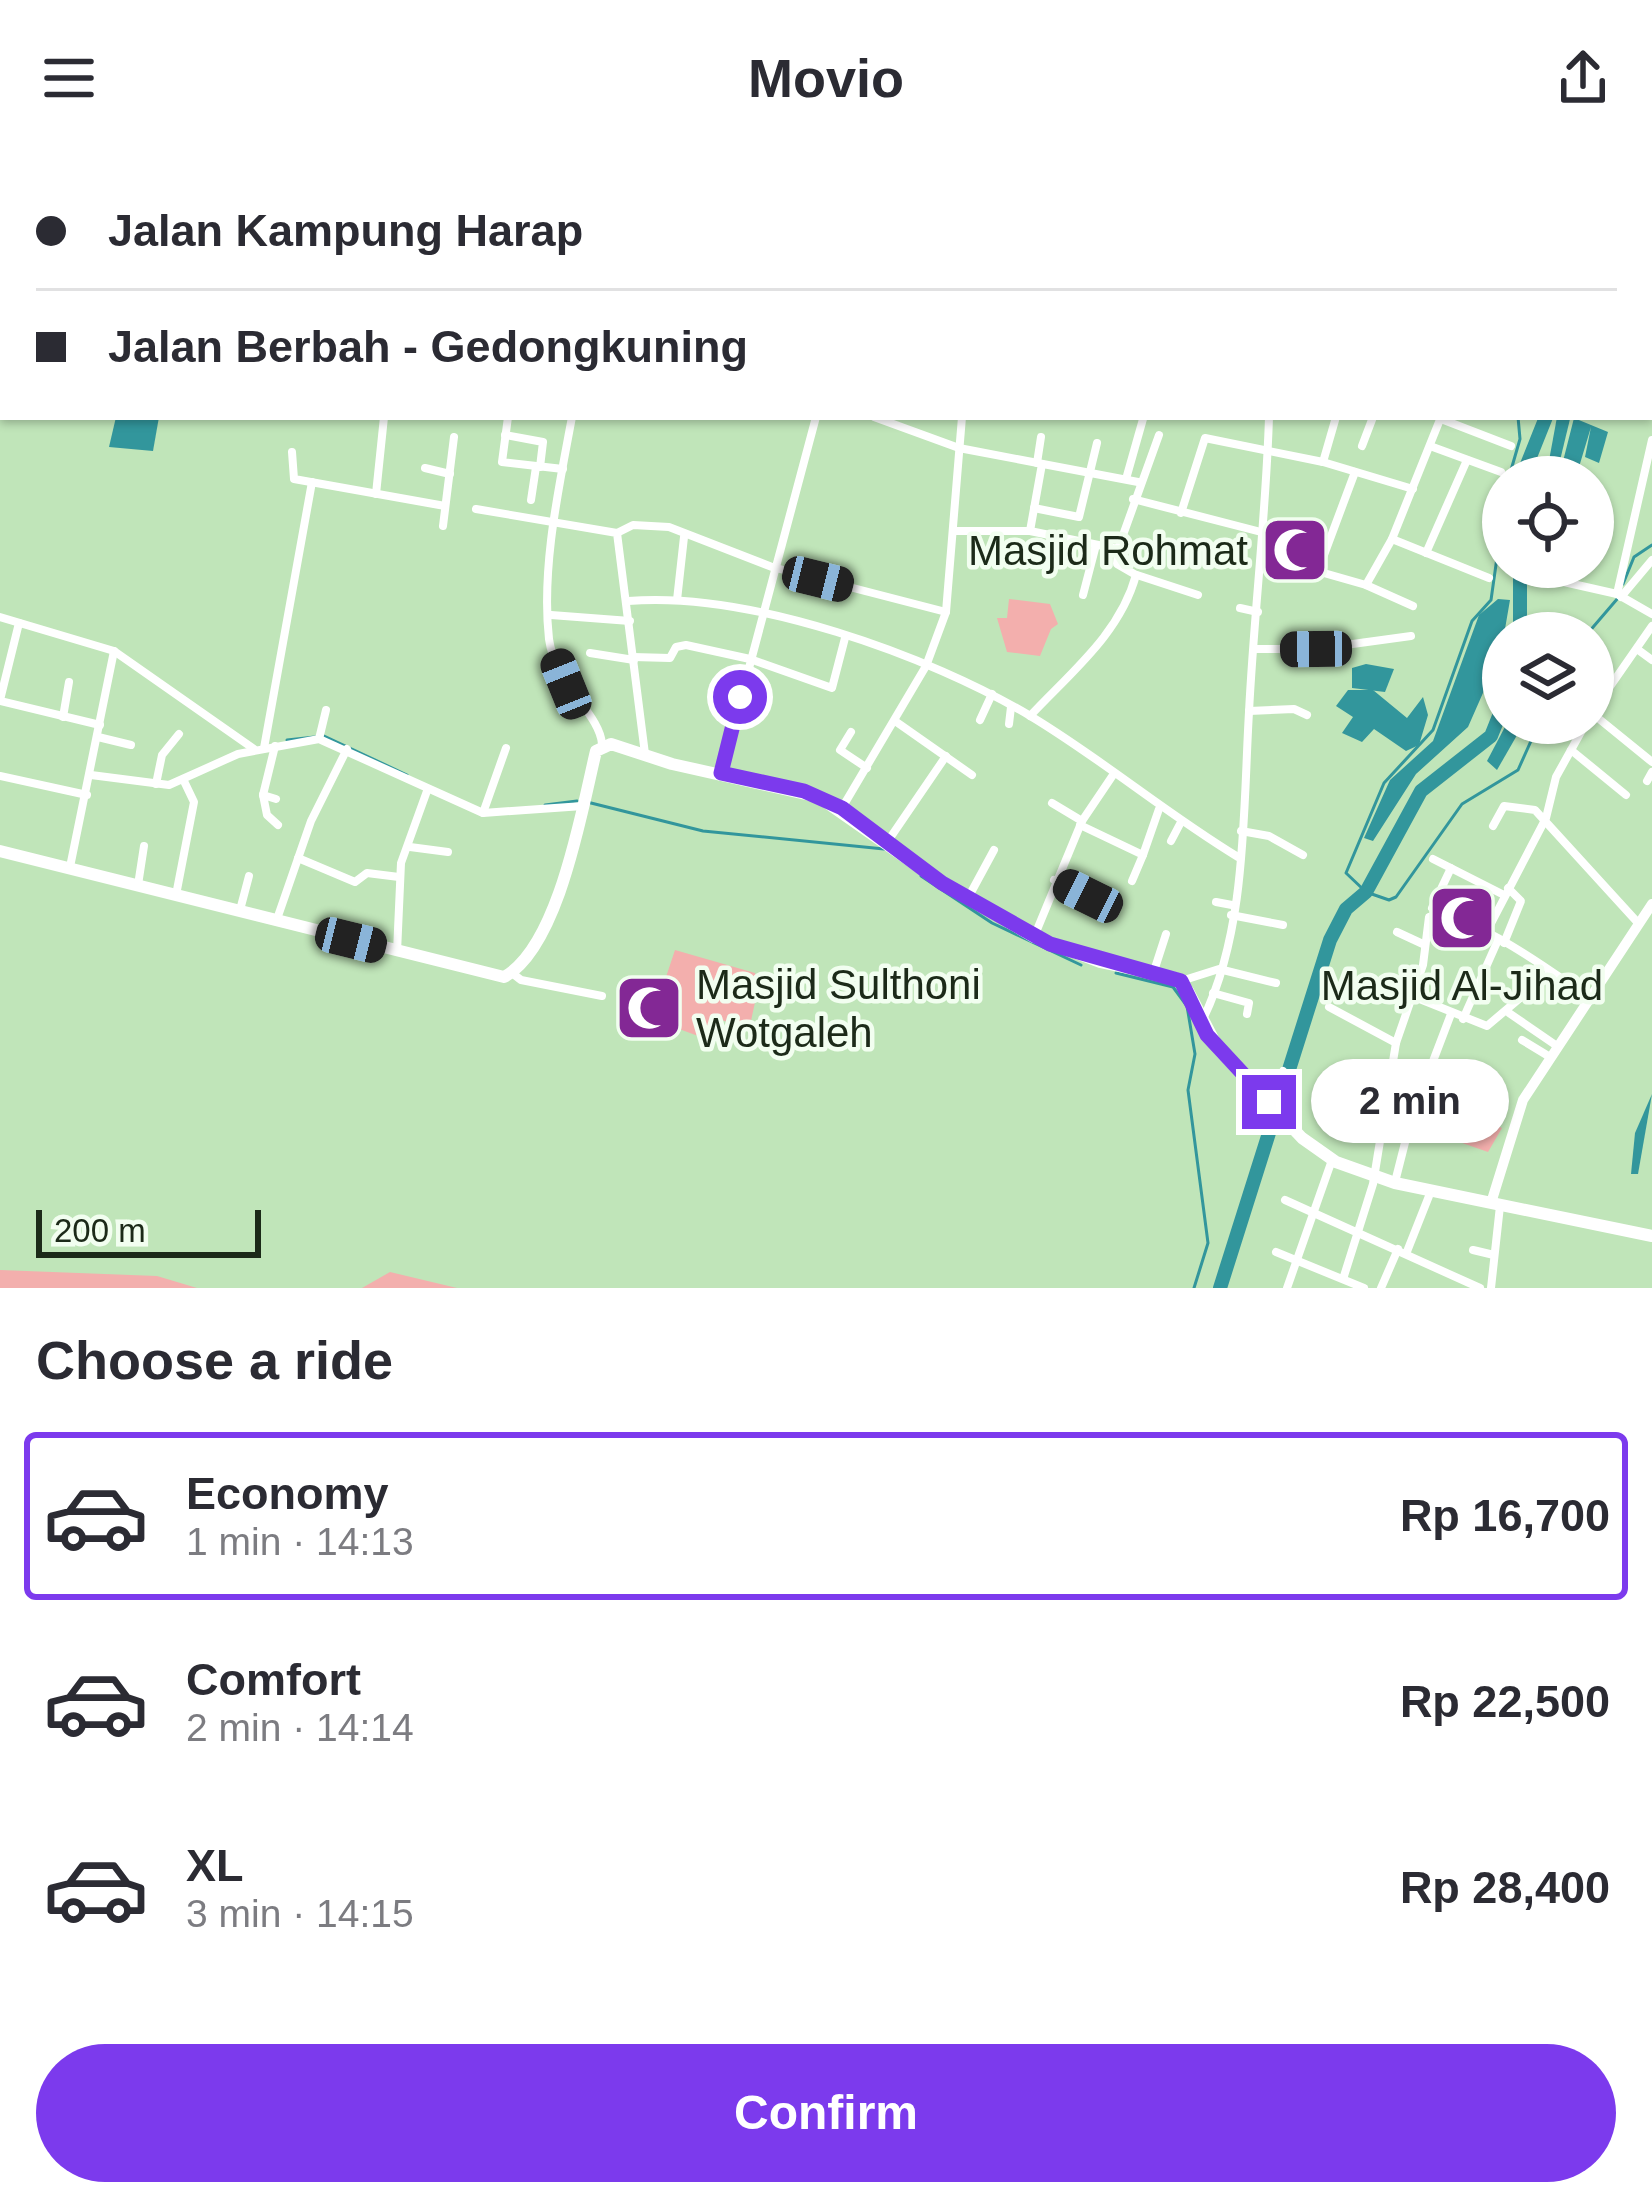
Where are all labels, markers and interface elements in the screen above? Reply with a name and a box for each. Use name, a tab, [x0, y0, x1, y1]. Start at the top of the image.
icon: menu	[36, 45, 102, 111]
icon: share	[1550, 45, 1616, 111]
text: Movio	[748, 48, 904, 108]
text: Jalan Kampung Harap	[108, 205, 583, 256]
text: Jalan Berbah - Gedongkuning	[108, 321, 748, 372]
map controls	[1482, 456, 1614, 744]
button: locate	[1482, 456, 1614, 588]
mosque icon: Masjid Rohmat	[1260, 515, 1330, 585]
place label: Masjid Rohmat	[968, 527, 1248, 574]
car	[779, 553, 857, 605]
button: layers	[1482, 612, 1614, 744]
car	[1280, 630, 1352, 668]
car	[536, 644, 596, 724]
route start	[713, 670, 767, 724]
car	[1048, 864, 1128, 928]
mosque icon: Masjid Al-Jihad	[1427, 883, 1497, 953]
car	[312, 914, 390, 966]
place label: Masjid Sulthoni Wotgaleh	[696, 961, 981, 1056]
place label: Masjid Al-Jihad	[1321, 962, 1603, 1009]
mosque icon: Masjid Sulthoni Wotgaleh	[614, 973, 684, 1043]
callout: 2 min	[1311, 1060, 1509, 1144]
route end	[1242, 1075, 1296, 1129]
text: 2 min	[1359, 1079, 1461, 1122]
scale bar	[36, 1204, 261, 1257]
text: 200 m	[54, 1212, 146, 1249]
text: Choose a ride	[36, 1330, 393, 1390]
icon: car	[42, 1462, 150, 1570]
text: Economy	[186, 1468, 389, 1519]
text: Rp 16,700	[1400, 1490, 1610, 1541]
text: 1 min · 14:13	[186, 1520, 414, 1563]
icon: car	[42, 1648, 150, 1756]
text: Comfort	[186, 1654, 361, 1705]
text: Rp 22,500	[1400, 1676, 1610, 1727]
text: 2 min · 14:14	[186, 1706, 414, 1749]
icon: car	[42, 1834, 150, 1942]
text: XL	[186, 1840, 244, 1891]
text: Rp 28,400	[1400, 1862, 1610, 1913]
text: 3 min · 14:15	[186, 1892, 414, 1935]
button: Confirm	[36, 2044, 1616, 2182]

